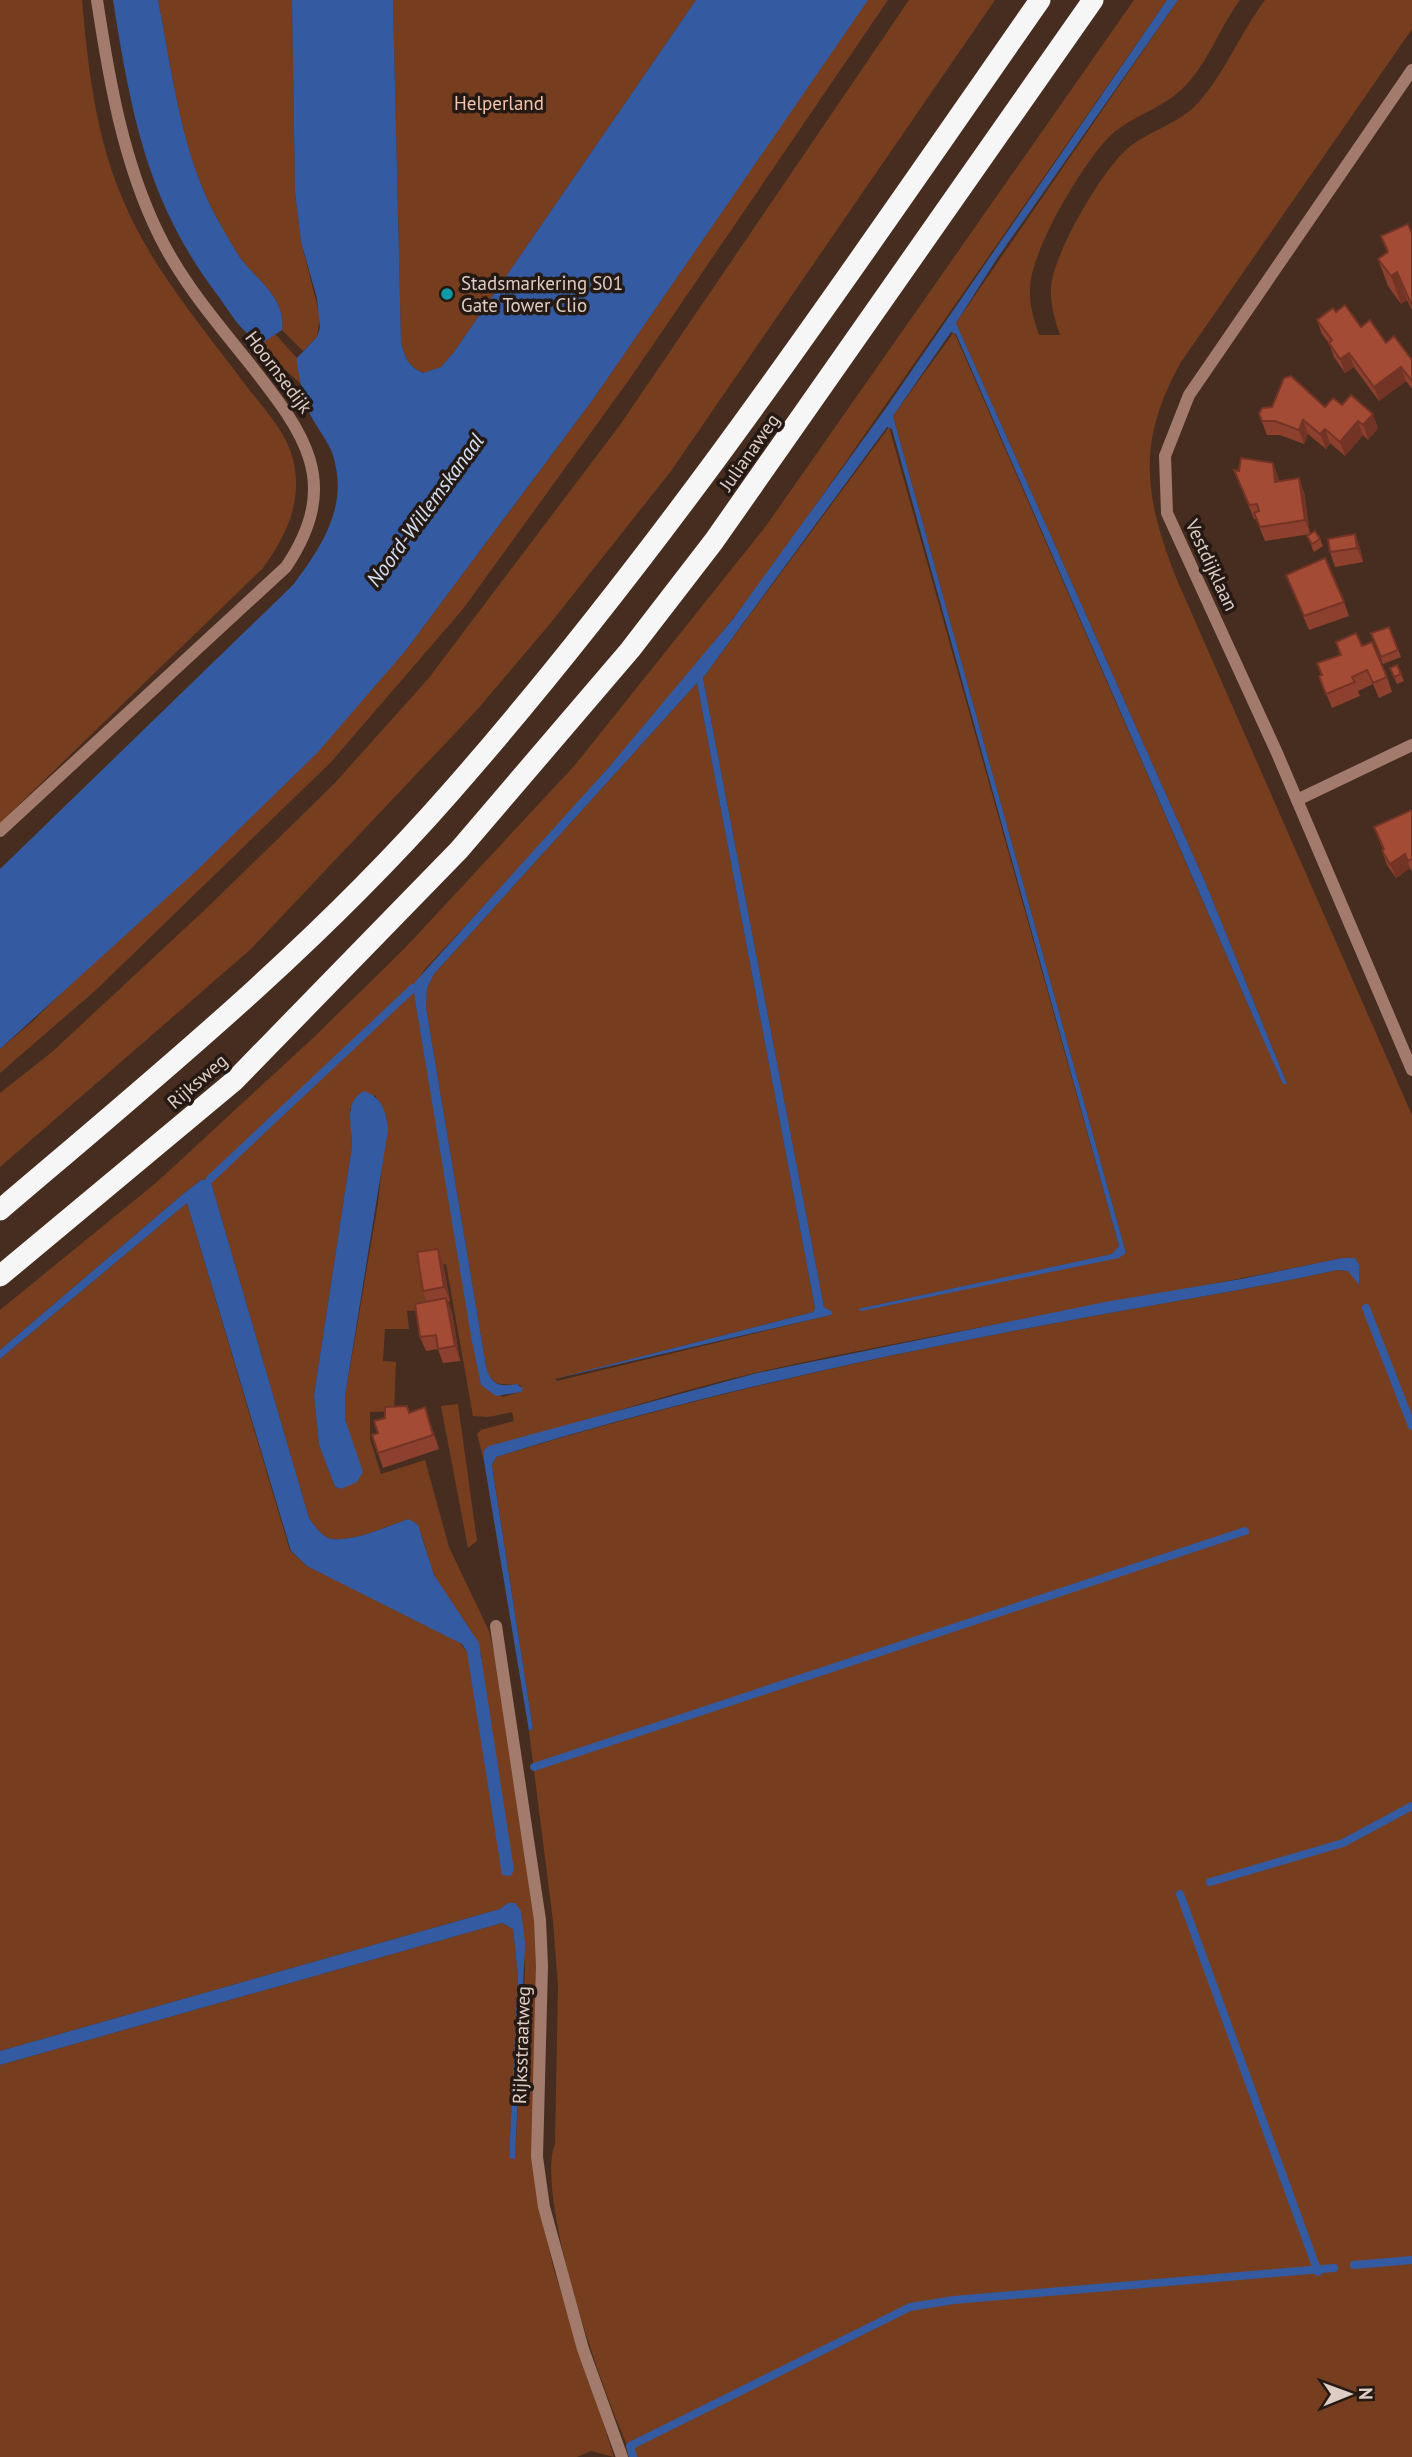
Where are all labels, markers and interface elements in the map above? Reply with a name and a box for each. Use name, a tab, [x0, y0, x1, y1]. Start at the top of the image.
park label: Helperland	[454, 91, 544, 115]
place label: Stadsmarkering S01 Gate Tower Clio	[461, 271, 623, 317]
marker: Stadsmarkering S01 Gate Tower Clio	[439, 286, 455, 302]
street label: Hoornsedijk	[240, 326, 318, 418]
street label: Julianaweg	[713, 409, 784, 496]
water label: Noord-Willemskanaal	[360, 428, 490, 592]
street label: Vestdijklaan	[1180, 515, 1244, 615]
street label: Rijksweg	[162, 1048, 232, 1114]
street label: Rijksstraatweg	[507, 1986, 535, 2104]
north arrow	[1314, 2359, 1384, 2429]
text: N	[1354, 2387, 1378, 2400]

